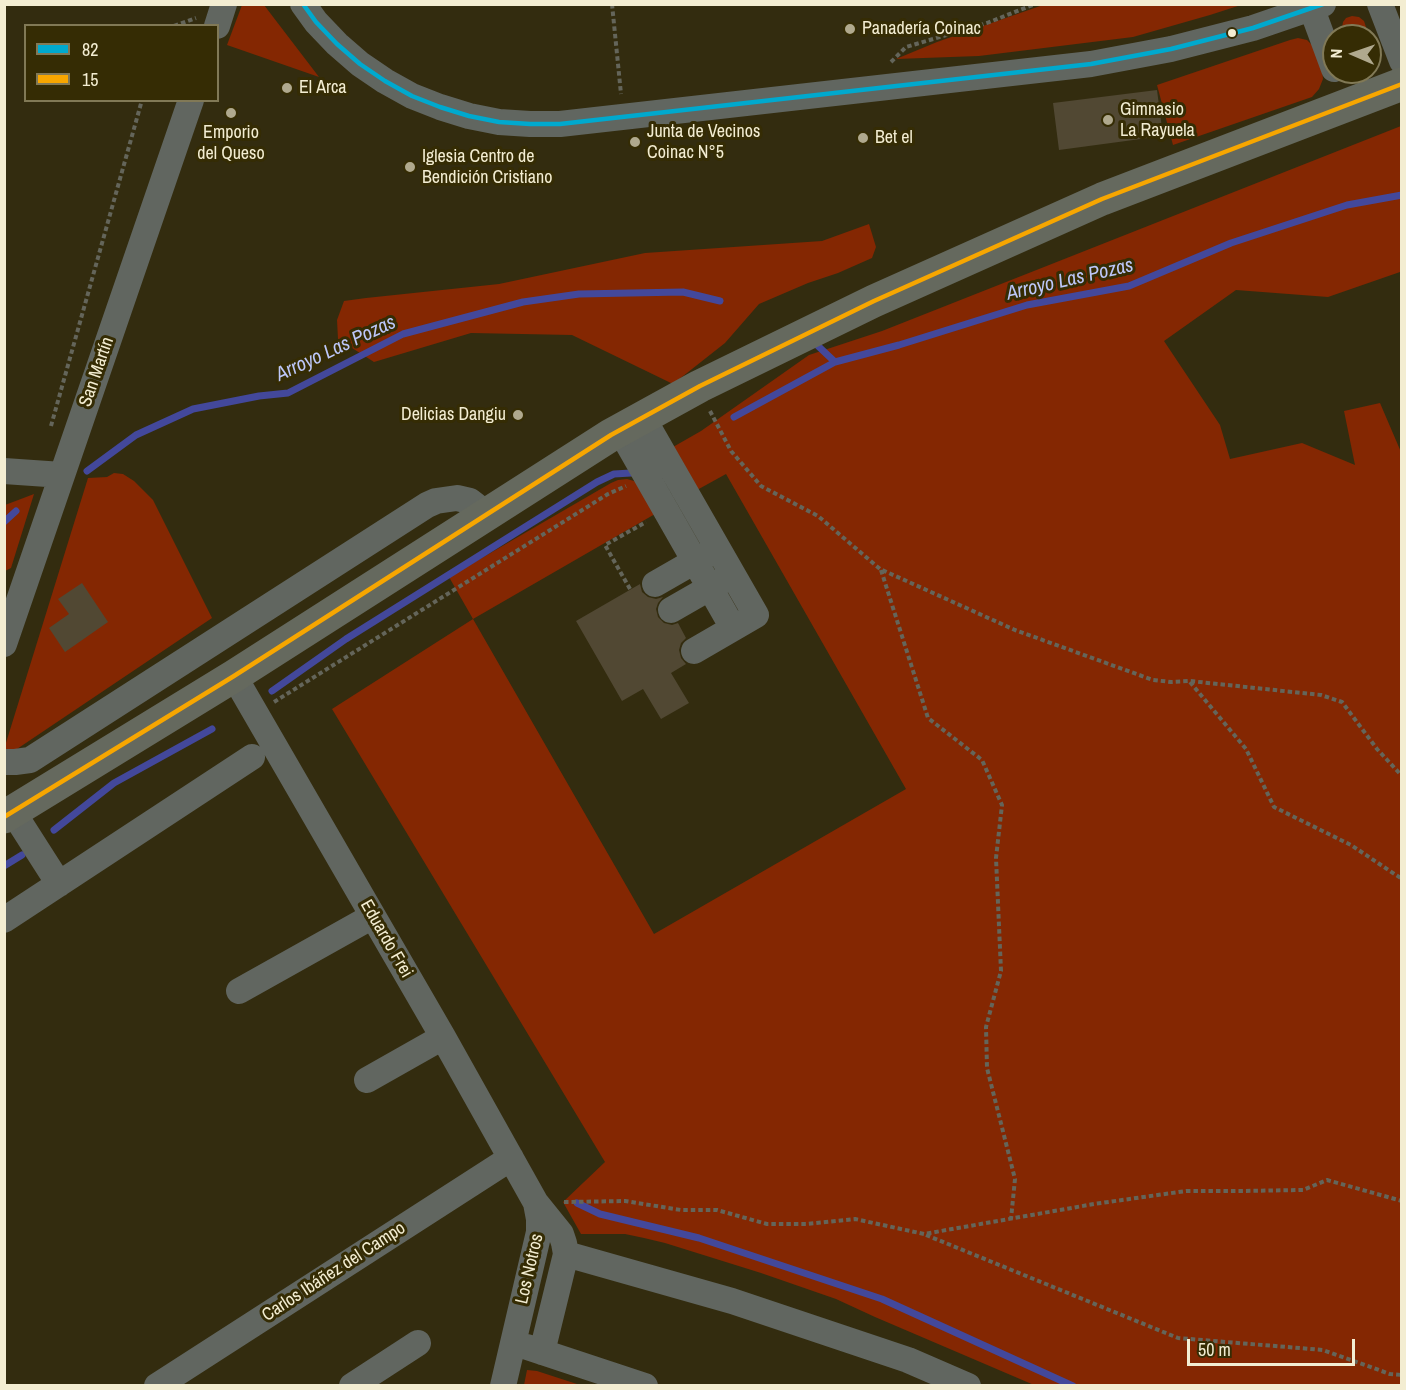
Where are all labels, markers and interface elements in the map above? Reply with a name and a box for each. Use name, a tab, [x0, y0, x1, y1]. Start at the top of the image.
place label: Panadería Coinac	[862, 18, 981, 40]
marker: Panadería Coinac	[843, 22, 857, 36]
legend	[24, 24, 219, 102]
north arrow	[1322, 24, 1382, 84]
unlabelled marker	[1226, 27, 1238, 39]
text: 82	[82, 37, 98, 62]
text: N	[1325, 48, 1347, 59]
text: 15	[82, 67, 98, 92]
place label: El Arca	[299, 77, 347, 99]
marker: El Arca	[280, 81, 294, 95]
place label: Gimnasio La Rayuela	[1120, 99, 1195, 142]
marker: Emporio del Queso	[224, 106, 238, 120]
marker: Gimnasio La Rayuela	[1101, 113, 1115, 127]
place label: Junta de Vecinos Coinac N°5	[647, 121, 760, 164]
place label: Emporio del Queso	[197, 122, 265, 164]
place label: Bet el	[875, 127, 913, 149]
marker: Bet el	[856, 131, 870, 145]
marker: Junta de Vecinos Coinac N°5	[628, 135, 642, 149]
place label: Iglesia Centro de Bendición Cristiano	[422, 146, 552, 188]
marker: Iglesia Centro de Bendición Cristiano	[403, 160, 417, 174]
water label: Arroyo Las Pozas	[1004, 254, 1136, 306]
water label: Arroyo Las Pozas	[272, 311, 400, 387]
street label: San Martín	[75, 334, 119, 410]
place label: Delicias Dangiu	[401, 404, 506, 426]
marker: Delicias Dangiu	[511, 408, 525, 422]
street label: Eduardo Frei	[355, 896, 417, 982]
street label: Carlos Ibáñez del Campo	[258, 1218, 410, 1326]
street label: Los Notros	[511, 1232, 549, 1306]
scale bar	[1190, 1327, 1358, 1365]
text: 50 m	[1198, 1337, 1231, 1362]

